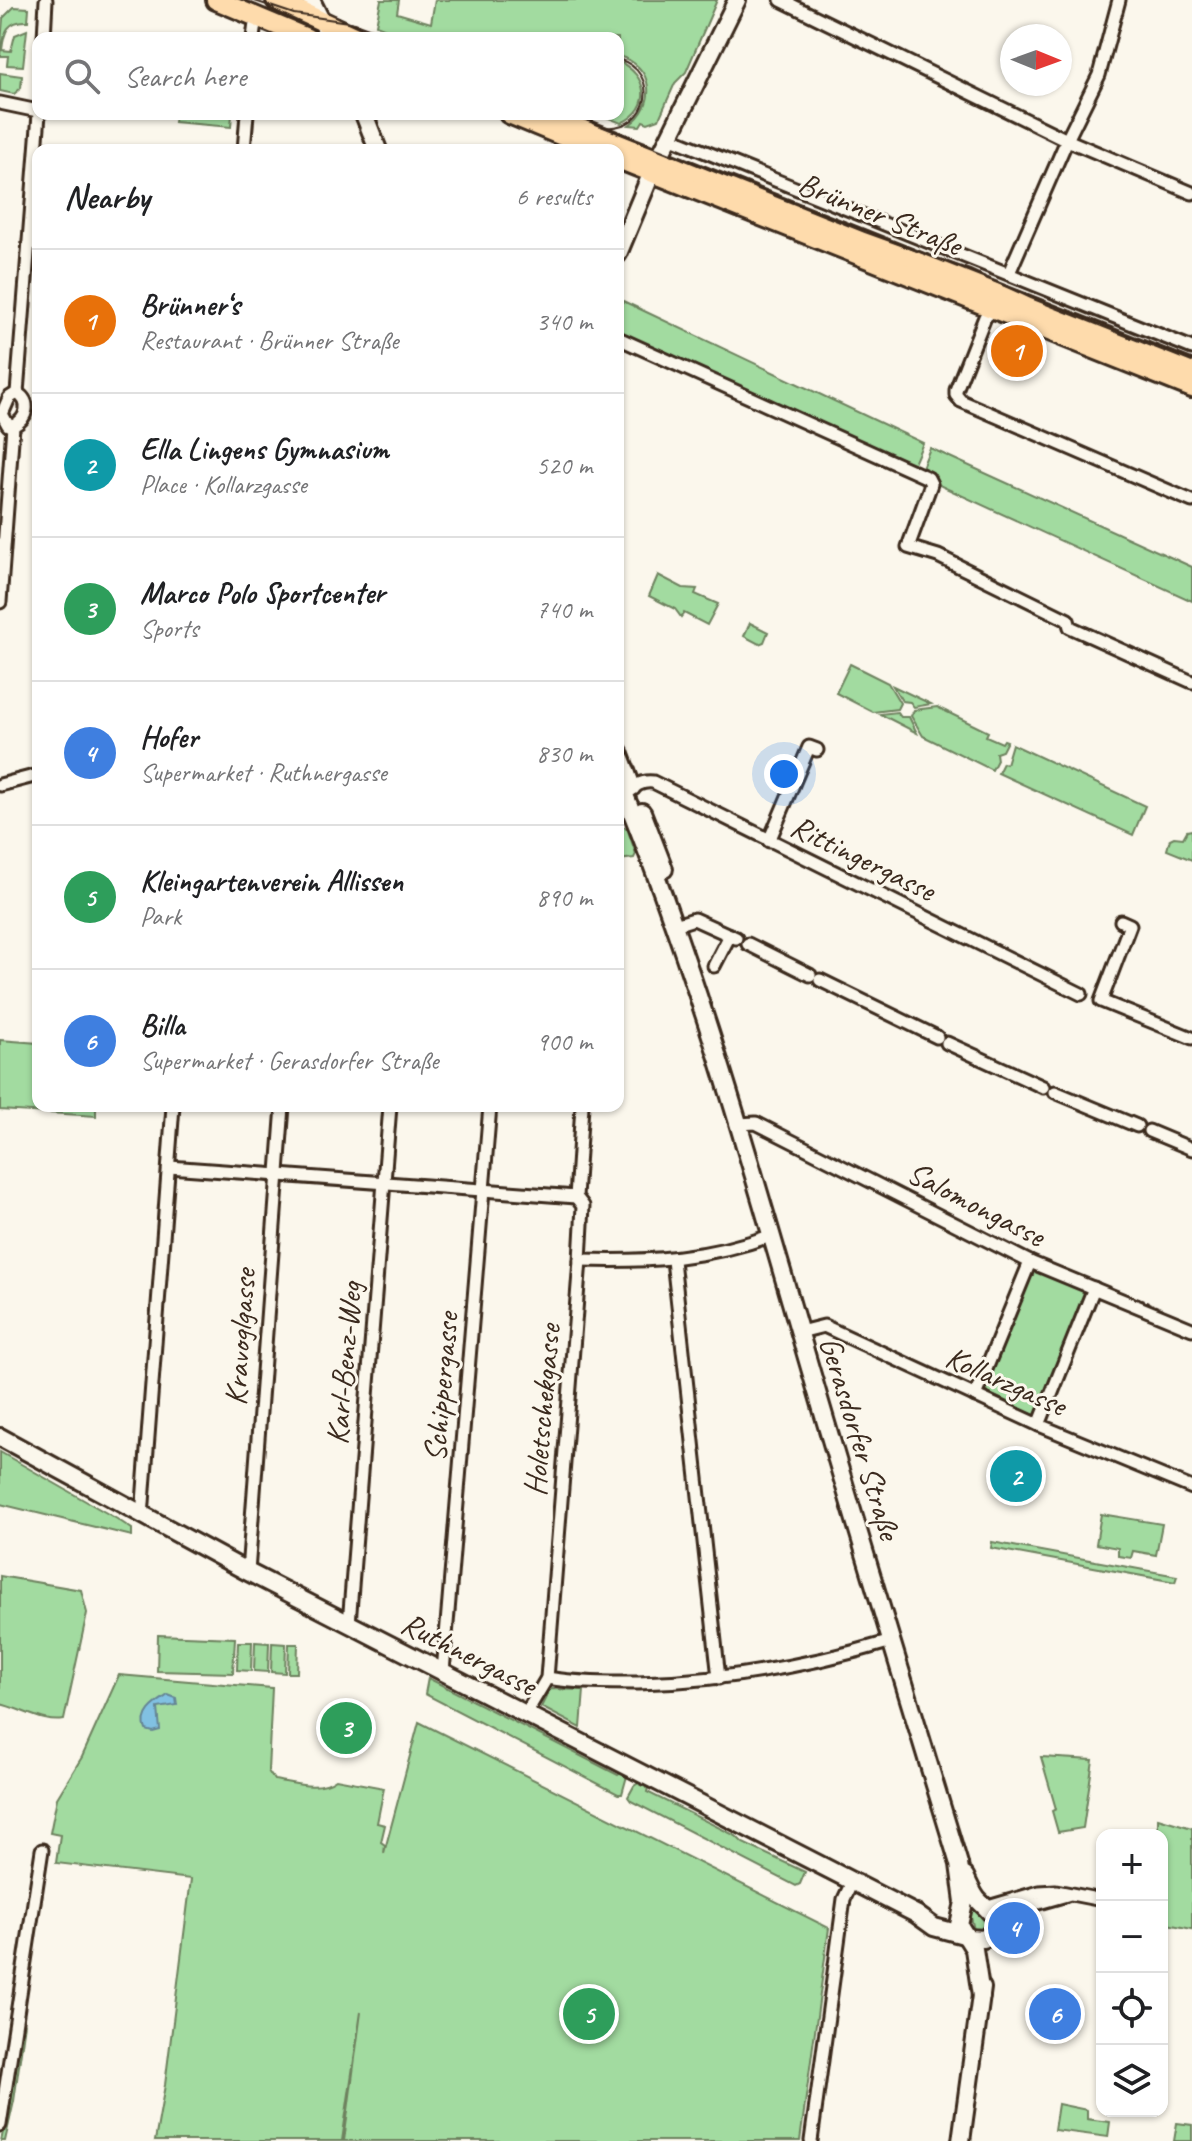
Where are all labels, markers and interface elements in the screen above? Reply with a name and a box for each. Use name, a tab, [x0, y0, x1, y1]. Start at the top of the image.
north arrow	[1000, 24, 1072, 96]
search box	[32, 32, 624, 120]
icon: search	[60, 54, 104, 98]
text: Search here	[124, 57, 246, 95]
street label: Brünner Straße	[792, 163, 970, 266]
text: Nearby	[64, 175, 150, 218]
text: 6 results	[516, 180, 592, 213]
text: Brünner‘s	[140, 286, 240, 324]
text: 1	[84, 305, 96, 338]
text: 340 m	[536, 305, 592, 338]
pin: 1	[991, 321, 1043, 381]
text: Restaurant · Brünner Straße	[140, 324, 399, 357]
text: Ella Lingens Gymnasium	[140, 430, 389, 468]
text: 2	[84, 449, 96, 482]
text: 520 m	[536, 449, 592, 482]
text: Place · Kollarzgasse	[140, 468, 307, 501]
text: Marco Polo Sportcenter	[140, 574, 385, 612]
text: 3	[84, 593, 96, 626]
text: 740 m	[536, 593, 592, 626]
text: Sports	[140, 612, 198, 645]
text: Hofer	[140, 718, 198, 756]
text: 4	[84, 737, 96, 770]
text: 830 m	[536, 737, 592, 770]
your location	[764, 754, 804, 794]
text: Supermarket · Ruthnergasse	[140, 756, 387, 789]
street label: Rittingergasse	[784, 805, 944, 912]
text: Kleingartenverein Allissen	[140, 862, 403, 900]
text: 5	[84, 881, 96, 914]
text: 890 m	[536, 881, 592, 914]
text: Park	[140, 900, 181, 933]
text: Billa	[140, 1006, 185, 1044]
text: 6	[84, 1025, 96, 1058]
text: 900 m	[536, 1025, 592, 1058]
text: Supermarket · Gerasdorfer Straße	[140, 1044, 438, 1077]
street label: Salomongasse	[900, 1152, 1054, 1257]
street label: Kravoglgasse	[215, 1265, 265, 1407]
street label: Karl-Benz-Weg	[316, 1278, 372, 1446]
street label: Schippergasse	[414, 1308, 468, 1463]
street label: Holetschekgasse	[514, 1320, 570, 1498]
street label: Gerasdorfer Straße	[810, 1332, 911, 1547]
street label: Kollarzgasse	[939, 1336, 1075, 1427]
pin: 2	[990, 1446, 1042, 1506]
street label: Ruthnergasse	[395, 1603, 546, 1707]
pin: 3	[320, 1698, 372, 1758]
map controls	[1096, 1829, 1168, 2117]
button: +	[1096, 1829, 1168, 1901]
pin: 4	[988, 1898, 1040, 1958]
button: −	[1096, 1901, 1168, 1973]
button: locate	[1096, 1973, 1168, 2045]
pin: 5	[563, 1984, 615, 2044]
pin: 6	[1029, 1984, 1081, 2044]
button: layers	[1096, 2045, 1168, 2117]

